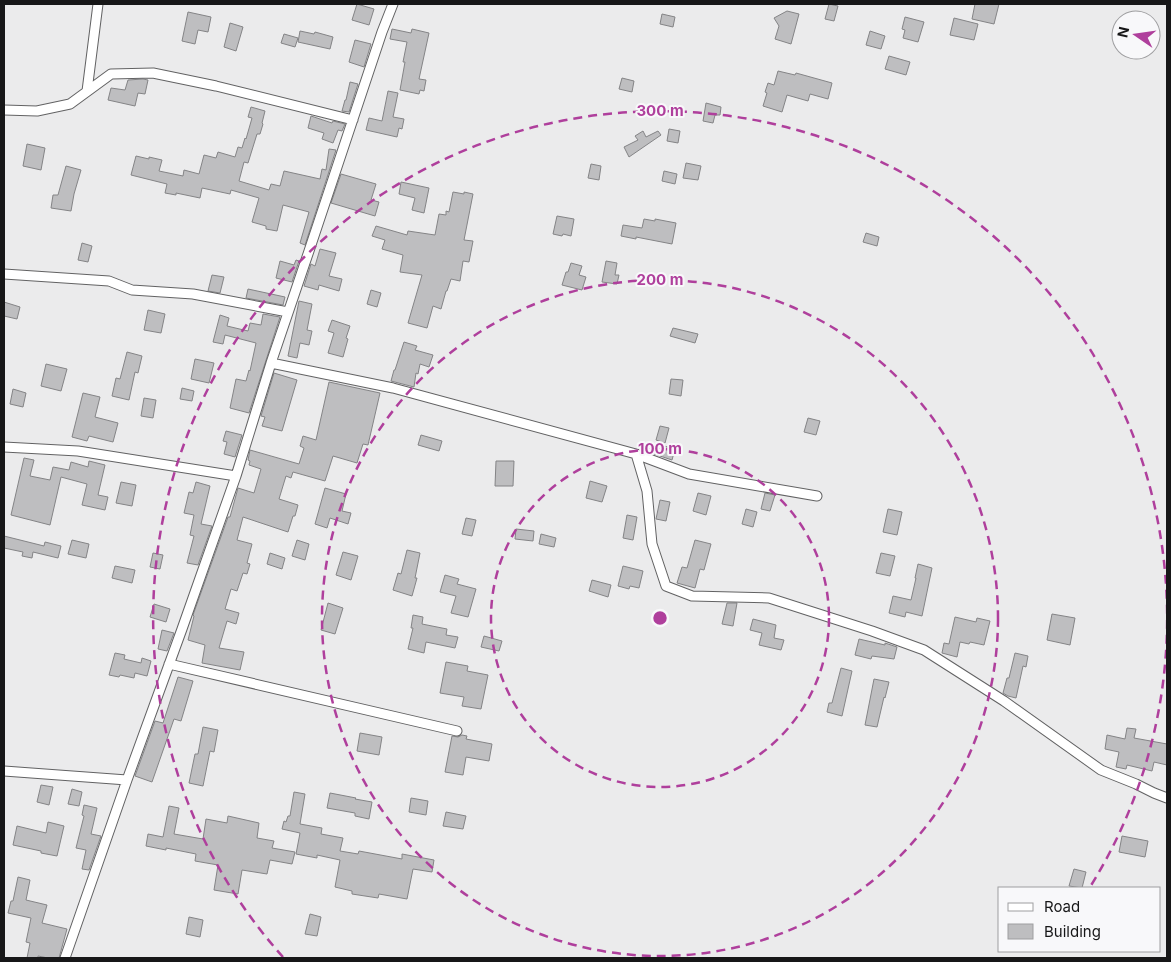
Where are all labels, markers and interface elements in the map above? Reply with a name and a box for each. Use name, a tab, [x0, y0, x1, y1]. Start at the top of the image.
north arrow	[1111, 10, 1161, 60]
text: N	[1113, 25, 1132, 39]
text: 300 m	[636, 101, 684, 120]
text: 200 m	[637, 270, 683, 289]
text: 100 m	[638, 439, 682, 458]
centre of rings	[651, 609, 669, 627]
legend	[998, 887, 1161, 952]
text: Road	[1044, 897, 1080, 916]
text: Building	[1044, 922, 1101, 941]

